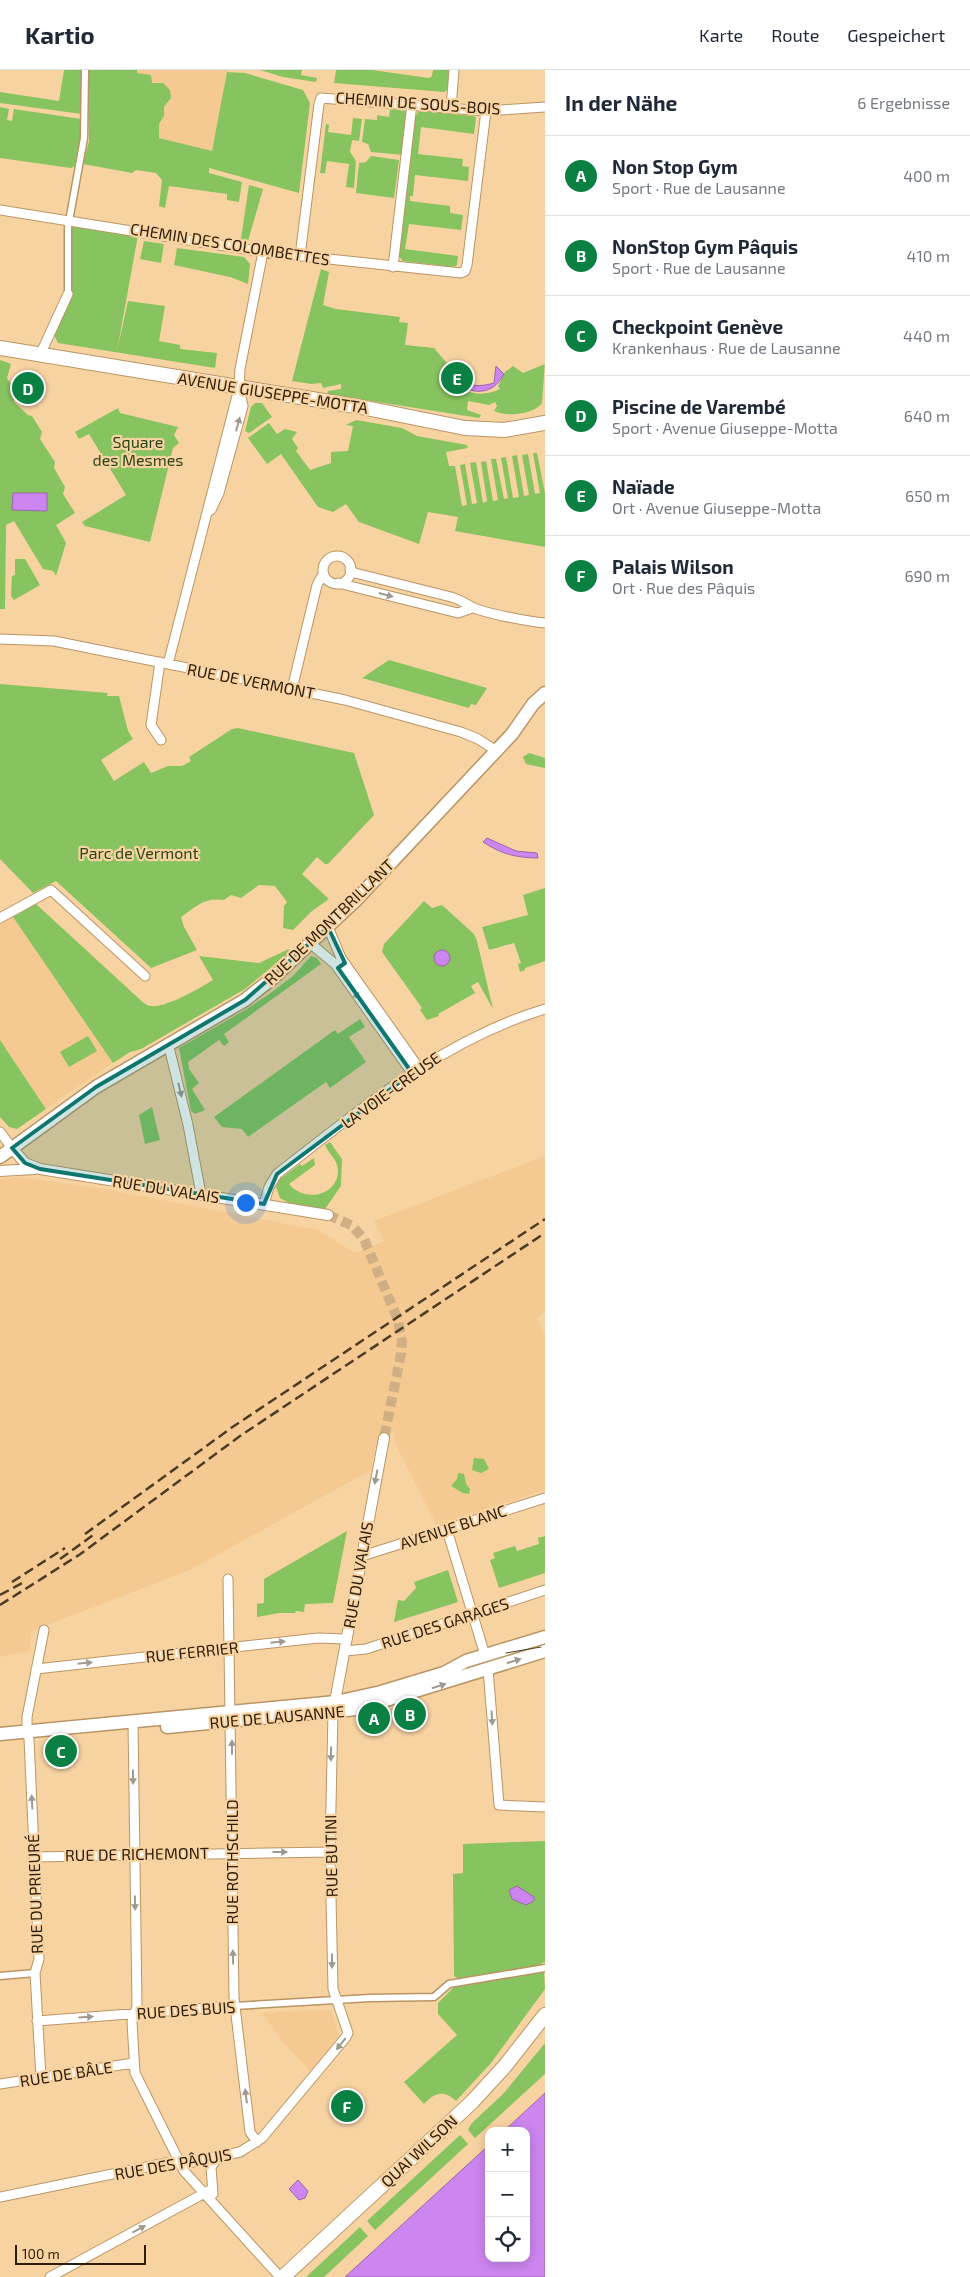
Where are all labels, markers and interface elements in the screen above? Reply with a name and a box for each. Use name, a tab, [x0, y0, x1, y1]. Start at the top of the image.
text: Kartio	[25, 20, 95, 49]
text: Karte	[699, 24, 743, 46]
text: Route	[771, 24, 819, 46]
text: Gespeichert	[847, 24, 945, 46]
street label: CHEMIN DE SOUS-BOIS	[335, 87, 501, 118]
text: In der Nähe	[565, 90, 677, 115]
text: 6 Ergebnisse	[857, 93, 950, 112]
text: Non Stop Gym	[612, 155, 738, 178]
text: A	[576, 166, 586, 185]
text: 400 m	[903, 166, 950, 185]
text: Sport · Rue de Lausanne	[612, 178, 786, 197]
street label: CHEMIN DES COLOMBETTES	[129, 218, 331, 269]
text: NonStop Gym Pâquis	[612, 235, 798, 258]
text: B	[576, 246, 586, 265]
text: 410 m	[907, 246, 950, 265]
text: Sport · Rue de Lausanne	[612, 258, 786, 277]
text: Checkpoint Genève	[612, 315, 783, 338]
text: C	[576, 326, 586, 345]
text: 440 m	[903, 326, 950, 345]
text: Krankenhaus · Rue de Lausanne	[612, 338, 841, 357]
pin: E	[441, 359, 473, 397]
street label: AVENUE GIUSEPPE-MOTTA	[177, 368, 370, 417]
pin: D	[12, 369, 44, 407]
text: Piscine de Varembé	[612, 395, 786, 418]
text: D	[576, 406, 586, 425]
text: 640 m	[904, 406, 950, 425]
one-way arrow	[235, 417, 243, 432]
text: Sport · Avenue Giuseppe-Motta	[612, 418, 838, 437]
park label: Square des Mesmes	[93, 432, 183, 469]
text: Naïade	[612, 475, 675, 498]
text: E	[576, 486, 586, 505]
text: 650 m	[905, 486, 950, 505]
text: Ort · Avenue Giuseppe-Motta	[612, 498, 821, 517]
text: Palais Wilson	[612, 555, 734, 578]
text: F	[577, 566, 585, 585]
text: 690 m	[904, 566, 950, 585]
text: Ort · Rue des Pâquis	[612, 578, 755, 597]
one-way arrow	[378, 591, 393, 599]
street label: RUE DE VERMONT	[186, 659, 317, 702]
park label: Parc de Vermont	[79, 843, 199, 862]
street label: RUE DE MONTBRILLANT	[260, 855, 397, 988]
one-way arrow	[350, 986, 360, 999]
street label: LA VOIE-CREUSE	[337, 1047, 444, 1132]
one-way arrow	[176, 1083, 184, 1098]
street label: RUE DU VALAIS	[111, 1171, 221, 1206]
your location	[233, 1190, 259, 1216]
one-way arrow	[372, 1470, 380, 1486]
street label: AVENUE BLANC	[397, 1500, 509, 1553]
street label: RUE DU VALAIS	[339, 1520, 376, 1630]
street label: RUE DES GARAGES	[379, 1593, 511, 1652]
street label: RUE FERRIER	[144, 1637, 240, 1666]
one-way arrow	[271, 1638, 287, 1646]
one-way arrow	[507, 1656, 522, 1664]
one-way arrow	[77, 1659, 93, 1667]
one-way arrow	[431, 1681, 446, 1689]
pin: B	[394, 1695, 426, 1733]
pin: A	[358, 1699, 390, 1737]
street label: RUE DE LAUSANNE	[209, 1701, 345, 1732]
one-way arrow	[488, 1710, 496, 1726]
pin: C	[45, 1732, 77, 1770]
one-way arrow	[228, 1739, 236, 1755]
one-way arrow	[327, 1746, 335, 1762]
one-way arrow	[129, 1769, 137, 1785]
one-way arrow	[27, 1794, 35, 1810]
street label: RUE ROTHSCHILD	[222, 1799, 241, 1925]
street label: RUE BUTINI	[320, 1815, 341, 1897]
street label: RUE DU PRIEURÉ	[23, 1834, 46, 1954]
street label: RUE DE RICHEMONT	[65, 1843, 209, 1864]
one-way arrow	[273, 1848, 289, 1856]
one-way arrow	[131, 1895, 139, 1911]
one-way arrow	[229, 1949, 237, 1965]
one-way arrow	[329, 1953, 337, 1969]
street label: RUE DES BUIS	[136, 1997, 236, 2022]
one-way arrow	[78, 2013, 94, 2021]
one-way arrow	[336, 2037, 347, 2050]
street label: RUE DE BÂLE	[18, 2057, 114, 2090]
one-way arrow	[242, 2087, 250, 2103]
pin: F	[331, 2087, 363, 2125]
street label: QUAI WILSON	[377, 2110, 461, 2192]
map controls	[485, 2127, 530, 2262]
button: +	[485, 2127, 530, 2172]
street label: RUE DES PÂQUIS	[113, 2144, 233, 2184]
button: −	[485, 2172, 530, 2217]
button: locate	[485, 2217, 530, 2262]
one-way arrow	[132, 2225, 146, 2233]
scale bar	[15, 2242, 146, 2265]
text: 100 m	[22, 2245, 60, 2262]

